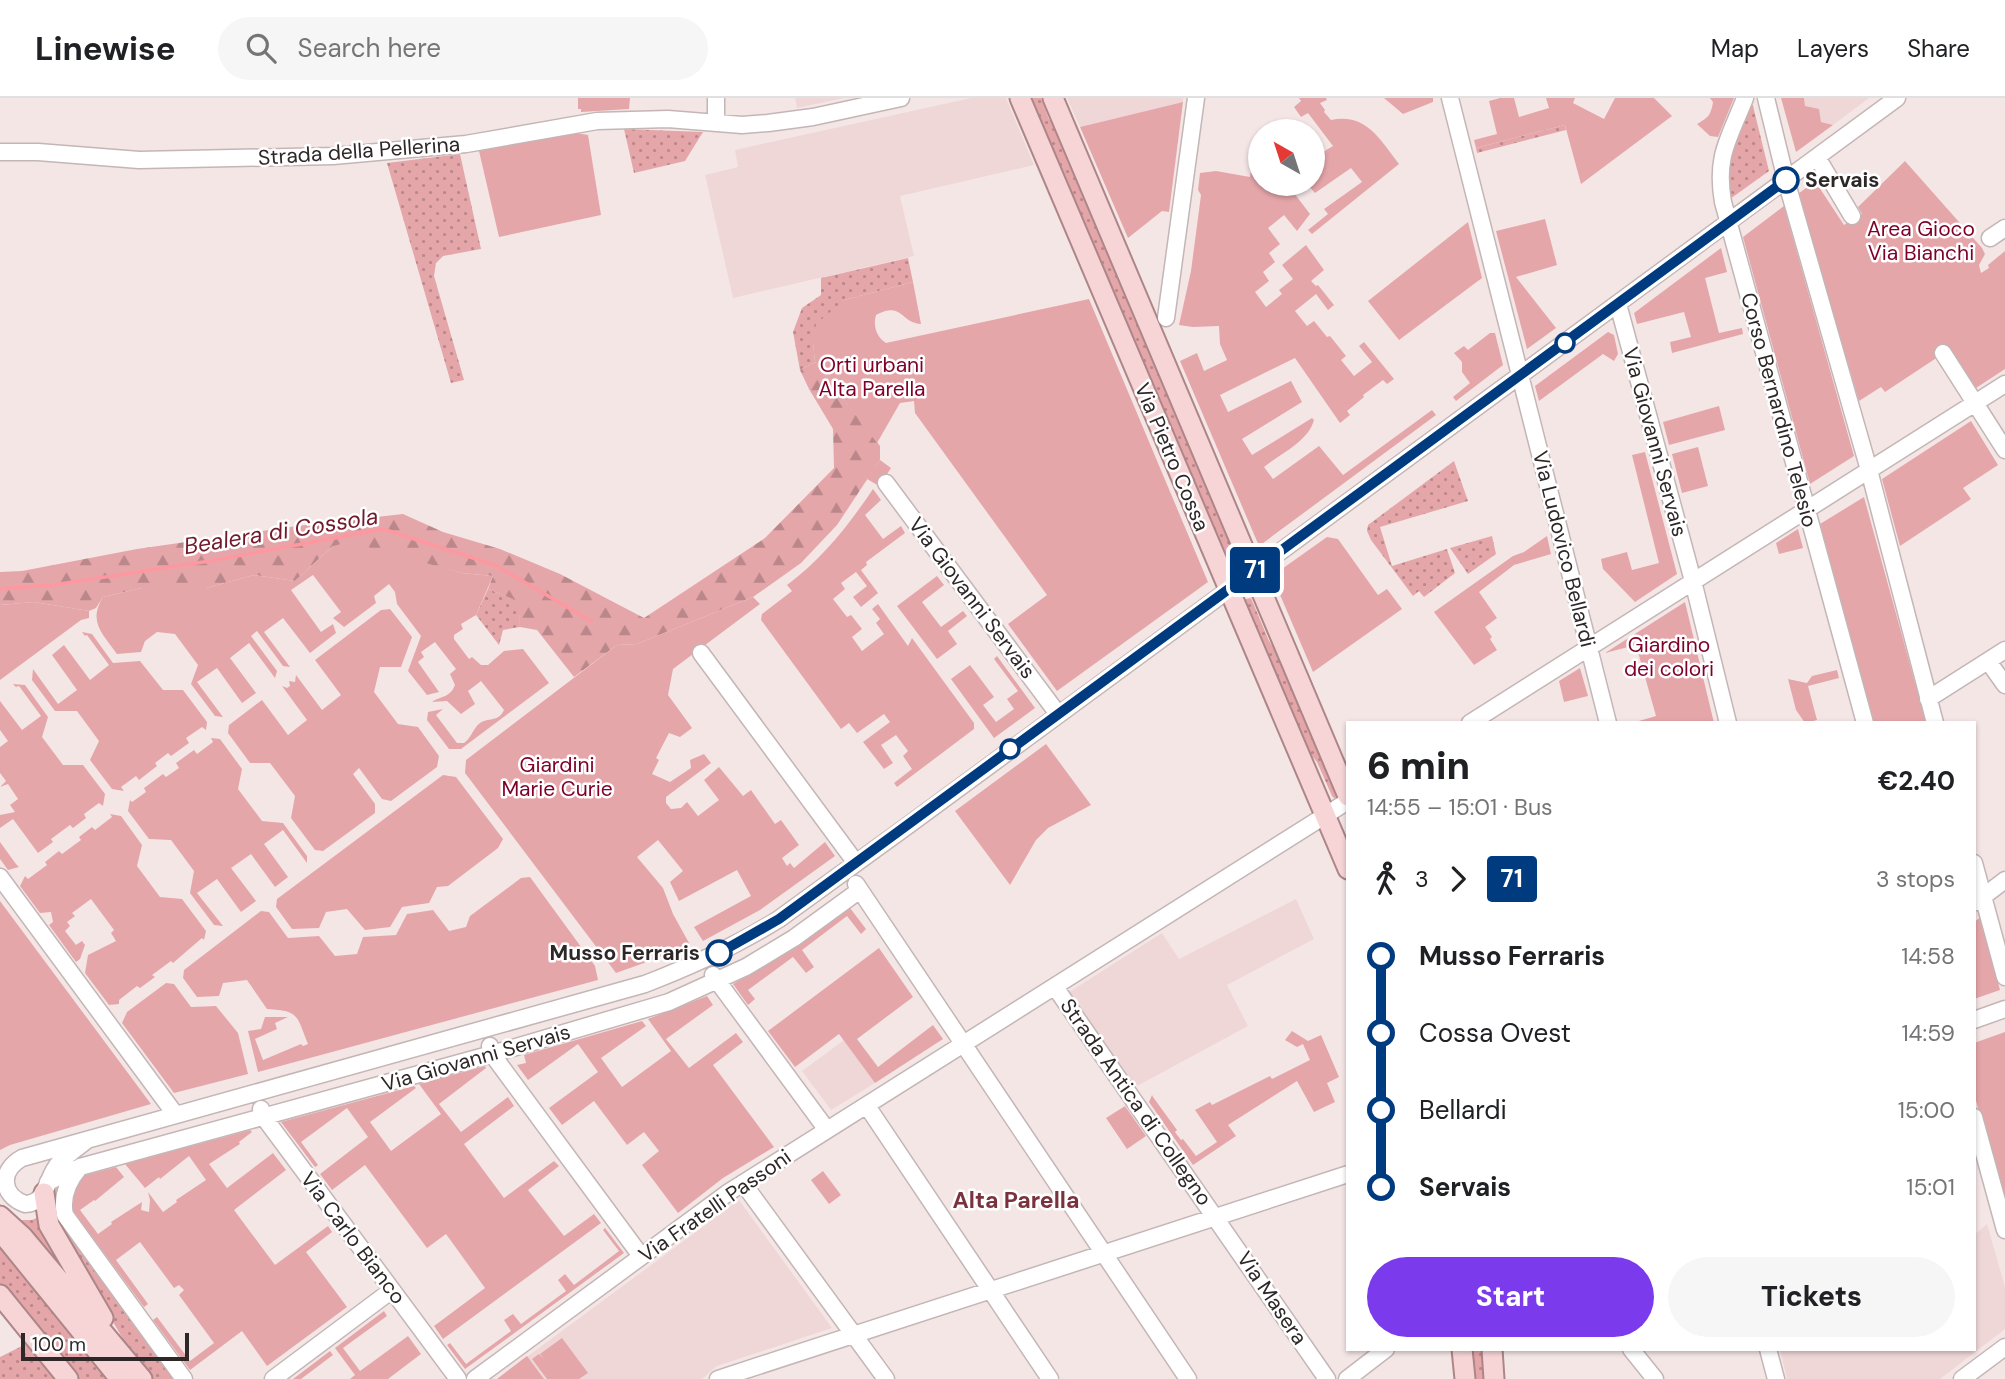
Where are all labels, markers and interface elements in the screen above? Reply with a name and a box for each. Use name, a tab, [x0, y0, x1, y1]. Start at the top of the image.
search box	[218, 17, 708, 80]
text: Linewise	[35, 27, 176, 70]
icon: search	[242, 29, 280, 67]
text: Search here	[298, 31, 441, 65]
text: Map	[1711, 33, 1759, 64]
text: Layers	[1797, 33, 1869, 64]
text: Share	[1907, 33, 1970, 64]
north arrow	[1248, 119, 1325, 196]
map controls	[1248, 119, 1325, 196]
street label: Strada della Pellerina	[257, 130, 461, 172]
place label: Servais	[1805, 166, 1879, 194]
marker: Servais	[1773, 167, 1799, 193]
park label: Area Gioco Via Bianchi	[1867, 215, 1975, 267]
street label: Corso Bernardino Telesio	[1734, 290, 1824, 530]
unlabelled marker	[1555, 333, 1575, 353]
street label: Via Giovanni Servais	[1616, 344, 1694, 540]
park label: Orti urbani Alta Parella	[818, 351, 926, 403]
street label: Via Pietro Cossa	[1128, 379, 1216, 535]
street label: Via Ludovico Bellardi	[1526, 448, 1602, 650]
water label: Bealera di Cossola	[182, 501, 380, 561]
street label: Via Giovanni Servais	[902, 512, 1042, 684]
line badge: 71	[1224, 547, 1286, 593]
text: 71	[1244, 554, 1266, 585]
park label: Giardino dei colori	[1624, 631, 1714, 683]
unlabelled marker	[1000, 739, 1020, 759]
text: 6 min	[1367, 741, 1470, 791]
park label: Giardini Marie Curie	[501, 751, 613, 803]
text: €2.40	[1878, 764, 1955, 798]
text: 14:55 – 15:01 · Bus	[1367, 792, 1553, 822]
icon: walk	[1367, 860, 1405, 898]
icon: forward	[1439, 860, 1477, 898]
text: 71	[1501, 863, 1523, 894]
text: 3	[1415, 864, 1429, 894]
text: 3 stops	[1876, 864, 1955, 894]
place label: Musso Ferraris	[550, 939, 700, 967]
text: Musso Ferraris	[1419, 939, 1605, 973]
marker: Musso Ferraris	[706, 940, 732, 966]
text: 14:58	[1901, 941, 1955, 971]
street label: Strada Antica di Collegno	[1054, 993, 1218, 1211]
text: Cossa Ovest	[1419, 1016, 1571, 1050]
street label: Via Giovanni Servais	[378, 1018, 574, 1098]
text: 14:59	[1901, 1018, 1955, 1048]
text: Bellardi	[1419, 1093, 1507, 1127]
text: 15:00	[1898, 1095, 1955, 1125]
street label: Via Fratelli Passoni	[633, 1143, 797, 1269]
street label: Via Carlo Bianco	[294, 1166, 412, 1310]
text: Servais	[1419, 1170, 1511, 1204]
text: 15:01	[1906, 1172, 1955, 1202]
district label: Alta Parella	[953, 1185, 1079, 1215]
street label: Via Masera	[1231, 1246, 1313, 1350]
button: Start	[1367, 1257, 1654, 1337]
button: Tickets	[1668, 1257, 1955, 1337]
scale bar	[21, 1330, 189, 1362]
text: 100 m	[32, 1332, 86, 1357]

